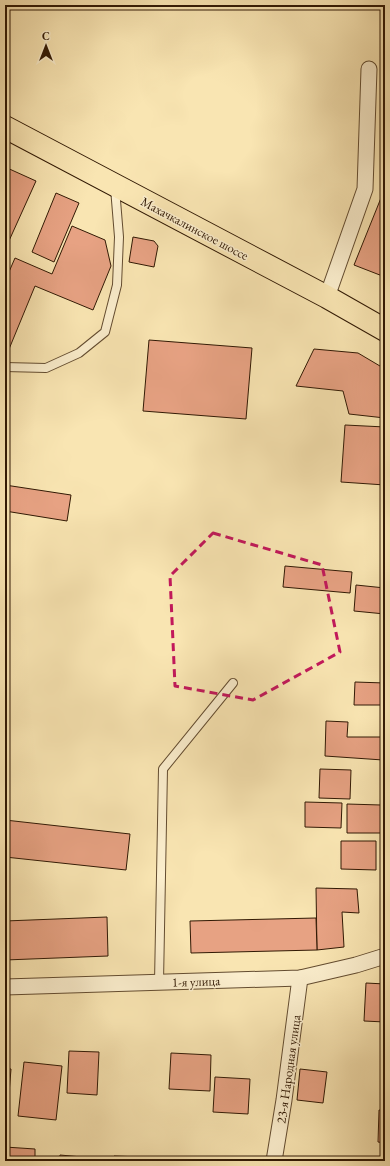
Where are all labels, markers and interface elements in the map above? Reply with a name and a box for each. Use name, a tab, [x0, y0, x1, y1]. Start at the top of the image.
north arrow	[26, 26, 66, 66]
text: С	[42, 29, 50, 43]
street label: Махачкалинское шоссе	[138, 193, 252, 264]
street label: 1-я улица	[171, 972, 221, 991]
street label: 23-я Народная улица	[272, 1013, 305, 1125]

